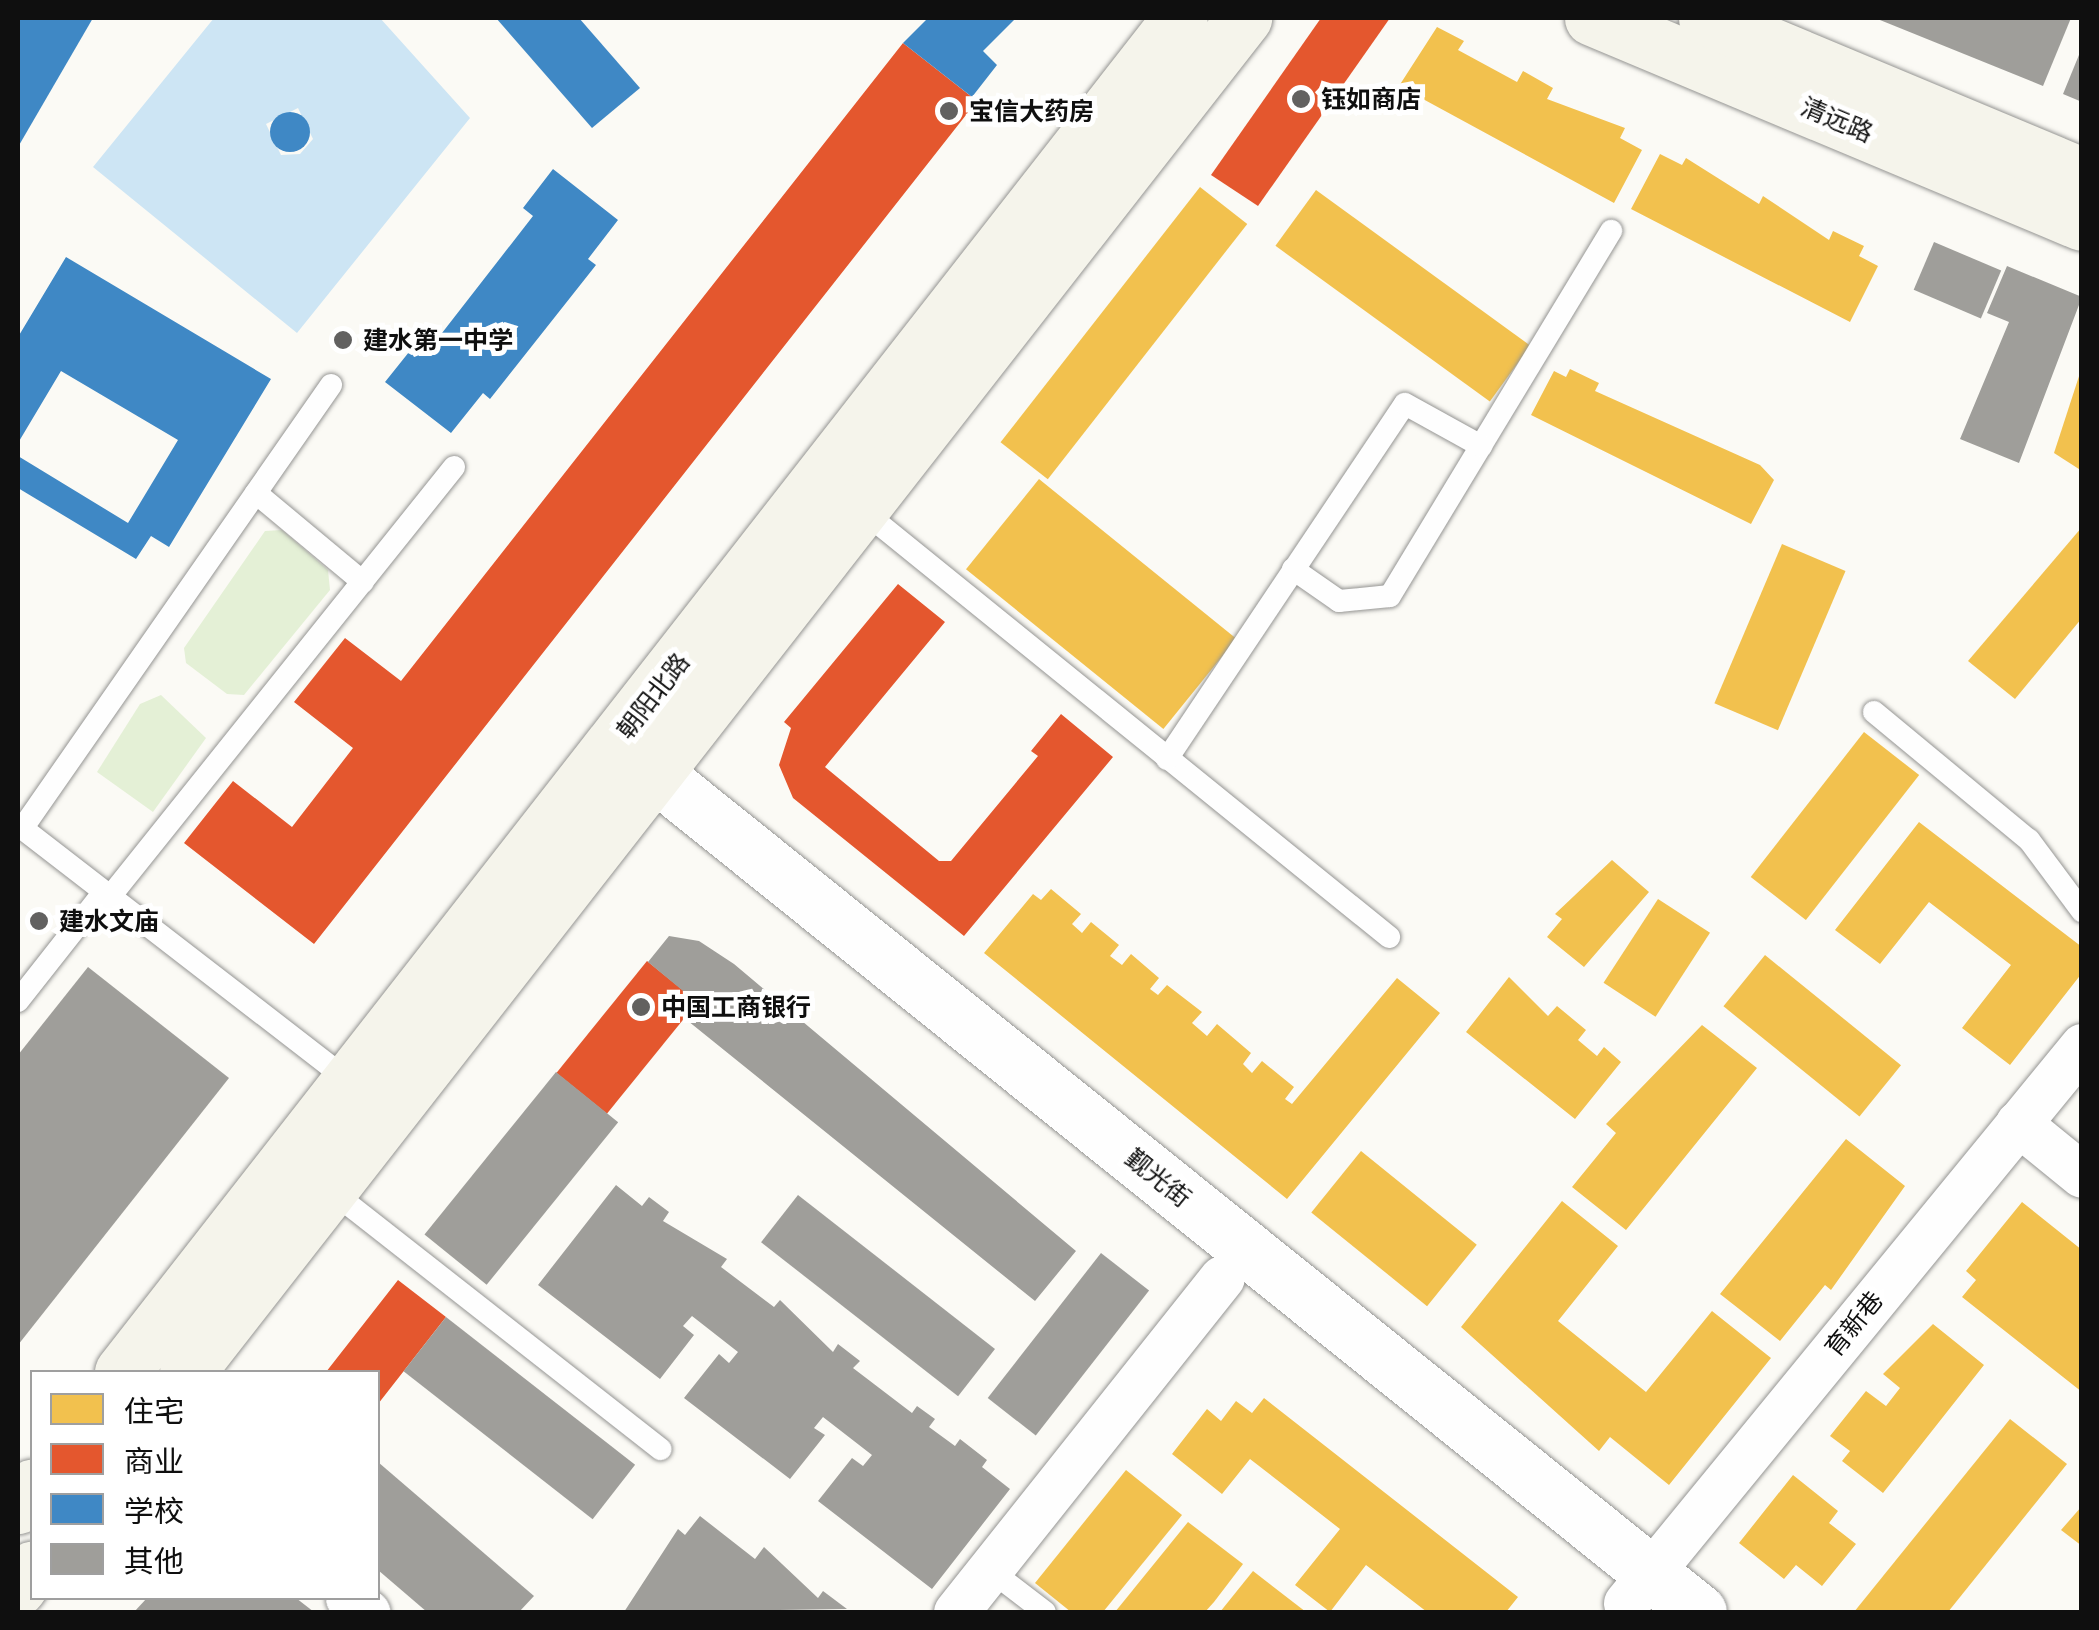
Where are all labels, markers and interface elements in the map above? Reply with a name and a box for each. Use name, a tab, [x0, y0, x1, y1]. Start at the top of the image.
place label: 钰如商店	[1321, 84, 1421, 114]
marker: 钰如商店	[1290, 88, 1312, 110]
street label: 清远路	[1797, 92, 1877, 148]
place label: 宝信大药房	[969, 96, 1094, 126]
marker: 宝信大药房	[938, 100, 960, 122]
place label: 建水第一中学	[363, 325, 513, 355]
marker: 建水第一中学	[332, 329, 354, 351]
street label: 朝阳北路	[610, 647, 696, 745]
place label: 建水文庙	[59, 906, 159, 936]
marker: 建水文庙	[28, 910, 50, 932]
place label: 中国工商银行	[661, 992, 811, 1022]
marker: 中国工商银行	[630, 996, 652, 1018]
street label: 觐光街	[1119, 1143, 1197, 1213]
street label: 育新巷	[1819, 1285, 1889, 1363]
legend	[30, 1370, 380, 1600]
text: 住宅	[124, 1391, 184, 1430]
text: 商业	[124, 1441, 184, 1480]
text: 学校	[124, 1491, 184, 1530]
text: 其他	[124, 1541, 184, 1580]

